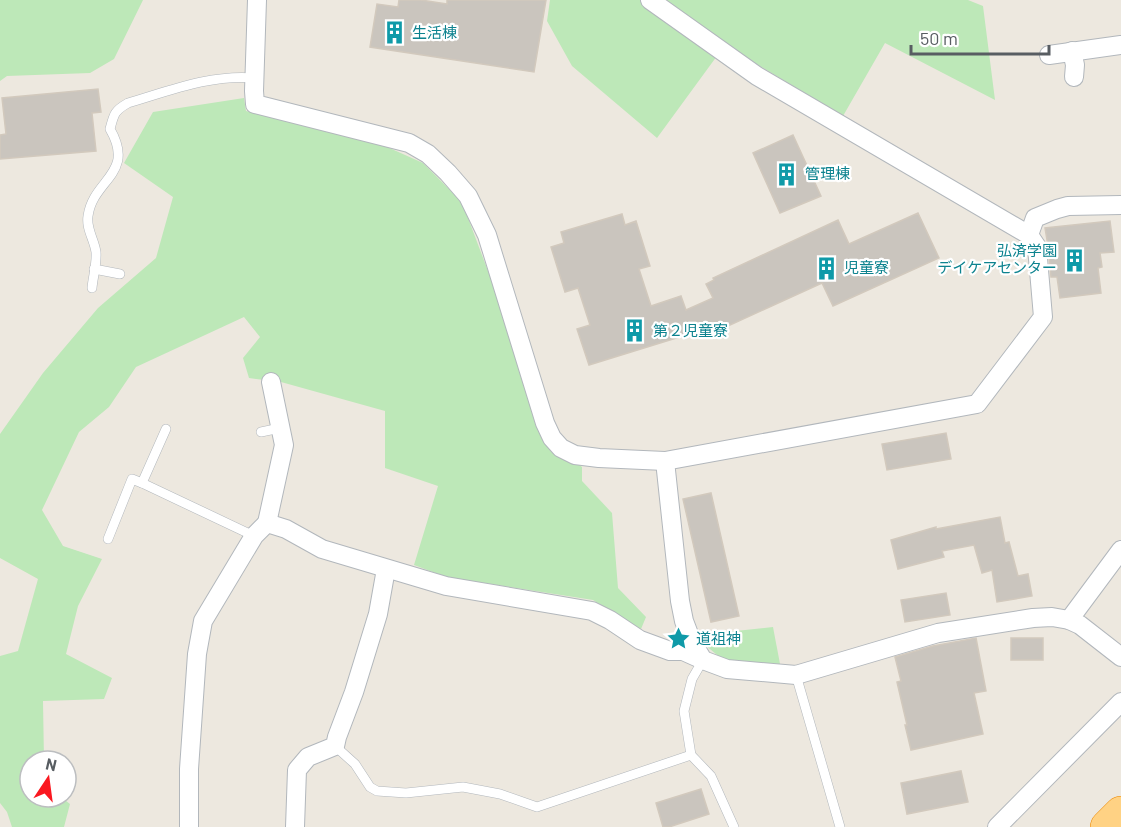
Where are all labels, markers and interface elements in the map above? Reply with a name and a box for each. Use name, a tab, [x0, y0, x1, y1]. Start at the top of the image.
scale bar	[911, 18, 1049, 56]
building icon: 生活棟	[381, 20, 407, 46]
place label: 生活棟	[412, 23, 457, 41]
text: 50 m	[920, 27, 958, 49]
building icon: 管理棟	[774, 161, 800, 187]
place label: 管理棟	[805, 164, 850, 182]
place label: 弘済学園 デイケアセンター	[937, 241, 1057, 276]
building icon: 弘済学園 デイケアセンター	[1062, 247, 1088, 273]
building icon: 児童寮	[813, 255, 839, 281]
place label: 児童寮	[844, 258, 889, 276]
building icon: 第２児童寮	[622, 318, 648, 344]
place label: 第２児童寮	[653, 321, 728, 339]
place icon: 道祖神	[665, 626, 691, 652]
place label: 道祖神	[696, 629, 741, 647]
north arrow	[18, 749, 78, 809]
text: N	[44, 753, 59, 774]

